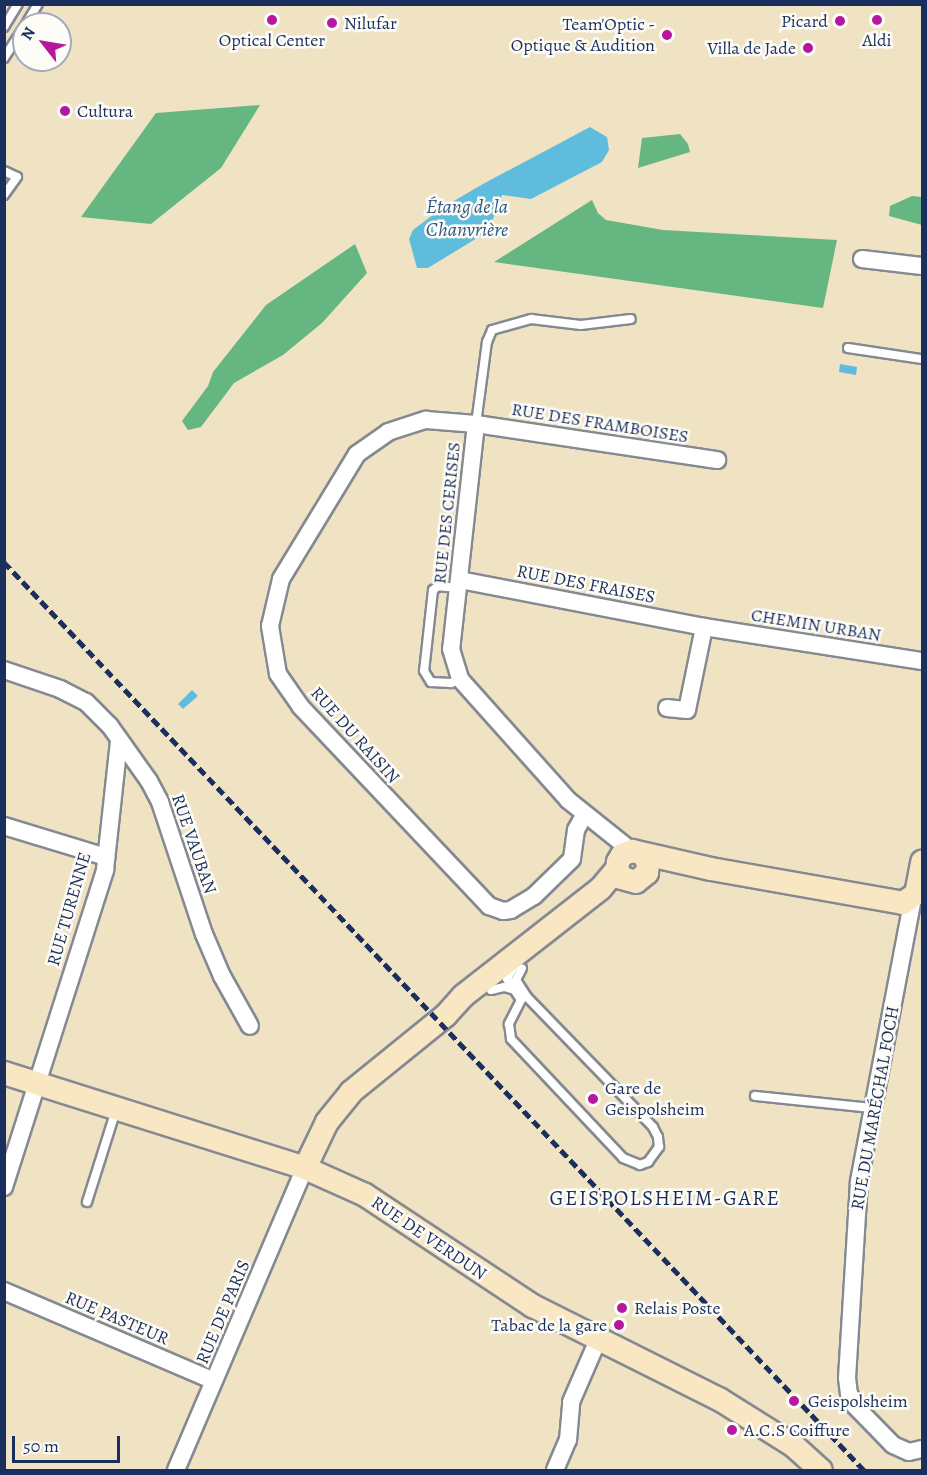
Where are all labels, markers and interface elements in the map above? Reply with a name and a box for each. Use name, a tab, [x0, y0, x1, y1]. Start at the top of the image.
place label: Picard	[781, 10, 828, 32]
north arrow	[12, 12, 72, 72]
place label: Nilufar	[344, 12, 397, 34]
marker: Optical Center	[265, 13, 279, 27]
marker: Aldi	[870, 13, 884, 27]
place label: Team'Optic - Optique & Audition	[511, 14, 655, 57]
marker: Picard	[833, 14, 847, 28]
marker: Nilufar	[325, 16, 339, 30]
text: N	[16, 23, 41, 44]
marker: Team'Optic - Optique & Audition	[660, 28, 674, 42]
place label: Optical Center	[219, 29, 325, 51]
place label: Aldi	[862, 29, 892, 51]
place label: Villa de Jade	[707, 37, 796, 59]
marker: Villa de Jade	[801, 41, 815, 55]
place label: Cultura	[77, 100, 133, 122]
marker: Cultura	[58, 104, 72, 118]
water label: Étang de la Chanvrière	[426, 195, 508, 242]
street label: RUE DES FRAMBOISES	[510, 398, 690, 448]
street label: RUE DES CERISES	[429, 441, 465, 585]
street label: RUE DES FRAISES	[515, 560, 657, 608]
street label: CHEMIN URBAN	[750, 604, 882, 646]
street label: RUE DU RAISIN	[306, 682, 404, 788]
street label: RUE VAUBAN	[167, 791, 221, 897]
street label: RUE TURENNE	[42, 850, 96, 968]
street label: RUE DU MARÉCHAL FOCH	[846, 1004, 904, 1212]
place label: Gare de Geispolsheim	[605, 1078, 705, 1120]
marker: Gare de Geispolsheim	[586, 1092, 600, 1106]
district label: GEISPOLSHEIM-GARE	[550, 1185, 780, 1211]
street label: RUE DE VERDUN	[367, 1191, 491, 1285]
street label: RUE DE PARIS	[191, 1257, 255, 1367]
street label: RUE PASTEUR	[62, 1287, 172, 1349]
place label: Relais Poste	[634, 1297, 720, 1319]
marker: Relais Poste	[615, 1301, 629, 1315]
place label: Tabac de la gare	[491, 1314, 607, 1336]
marker: Tabac de la gare	[612, 1318, 626, 1332]
place label: Geispolsheim	[808, 1390, 908, 1412]
marker: Geispolsheim	[785, 1392, 803, 1410]
place label: A.C.S Coiffure	[744, 1419, 850, 1441]
marker: A.C.S Coiffure	[725, 1423, 739, 1437]
scale bar	[15, 1424, 123, 1462]
text: 50 m	[23, 1434, 59, 1458]

